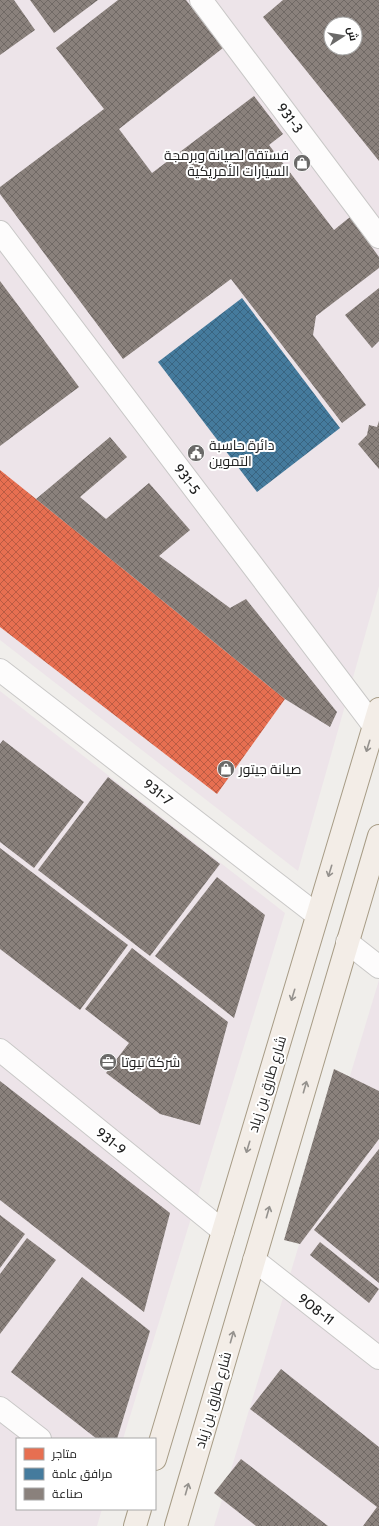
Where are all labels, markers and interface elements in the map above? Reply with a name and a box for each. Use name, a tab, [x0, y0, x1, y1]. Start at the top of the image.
north arrow	[323, 16, 363, 56]
text: ش	[344, 26, 361, 42]
street label: 931-3	[273, 99, 307, 137]
place label: فستقة لصيانة وبرمجة السيارات الأمريكية	[164, 146, 289, 180]
shop icon: فستقة لصيانة وبرمجة السيارات الأمريكية	[292, 153, 312, 173]
place label: دائرة حاسبة التموين	[209, 436, 274, 470]
public building icon: دائرة حاسبة التموين	[186, 443, 206, 463]
street label: 931-5	[170, 460, 204, 498]
one-way arrow	[364, 740, 371, 753]
shop icon: صيانة جيتور	[216, 759, 236, 779]
place label: صيانة جيتور	[238, 760, 301, 778]
street label: 931-7	[140, 775, 176, 809]
one-way arrow	[326, 864, 333, 877]
one-way arrow	[289, 989, 296, 1002]
street label: شارع طارق بن زياد	[244, 1034, 290, 1134]
office icon: شركة تيوتا	[98, 1052, 118, 1072]
place label: شركة تيوتا	[121, 1053, 180, 1071]
one-way arrow	[302, 1081, 309, 1094]
street label: 931-9	[92, 1123, 130, 1159]
one-way arrow	[244, 1140, 251, 1153]
one-way arrow	[265, 1206, 272, 1219]
street label: 908-11	[294, 1289, 338, 1329]
one-way arrow	[228, 1331, 236, 1344]
street label: شارع طارق بن زياد	[191, 1350, 235, 1450]
legend	[16, 1438, 156, 1510]
text: متاجر	[51, 1446, 77, 1461]
text: مرافق عامة	[52, 1466, 113, 1481]
one-way arrow	[184, 1482, 191, 1495]
text: صناعة	[52, 1486, 83, 1501]

